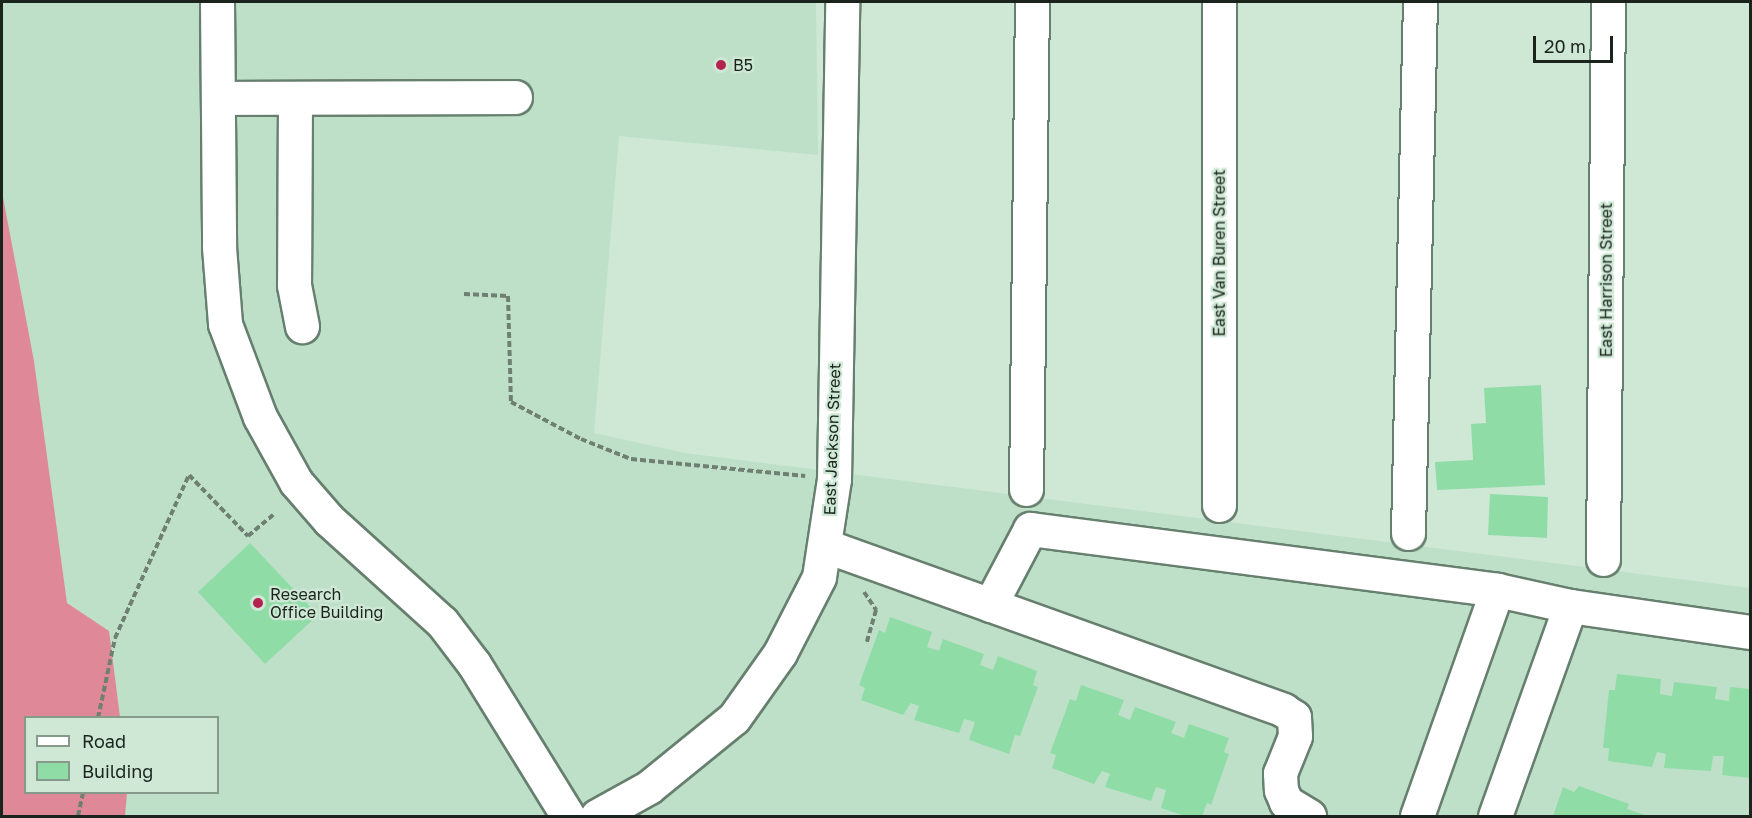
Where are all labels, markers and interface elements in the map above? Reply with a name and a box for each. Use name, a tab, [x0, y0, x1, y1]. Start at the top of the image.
scale bar	[1536, 24, 1616, 62]
text: 20 m	[1544, 35, 1586, 57]
place label: B5	[733, 55, 753, 75]
marker: B5	[714, 58, 728, 72]
street label: East Van Buren Street	[1209, 169, 1229, 337]
street label: East Harrison Street	[1596, 203, 1616, 357]
street label: East Jackson Street	[820, 362, 844, 516]
place label: Research Office Building	[270, 584, 383, 622]
marker: Research Office Building	[251, 596, 265, 610]
legend	[24, 716, 219, 794]
text: Road	[82, 730, 126, 752]
text: Building	[82, 760, 153, 782]

